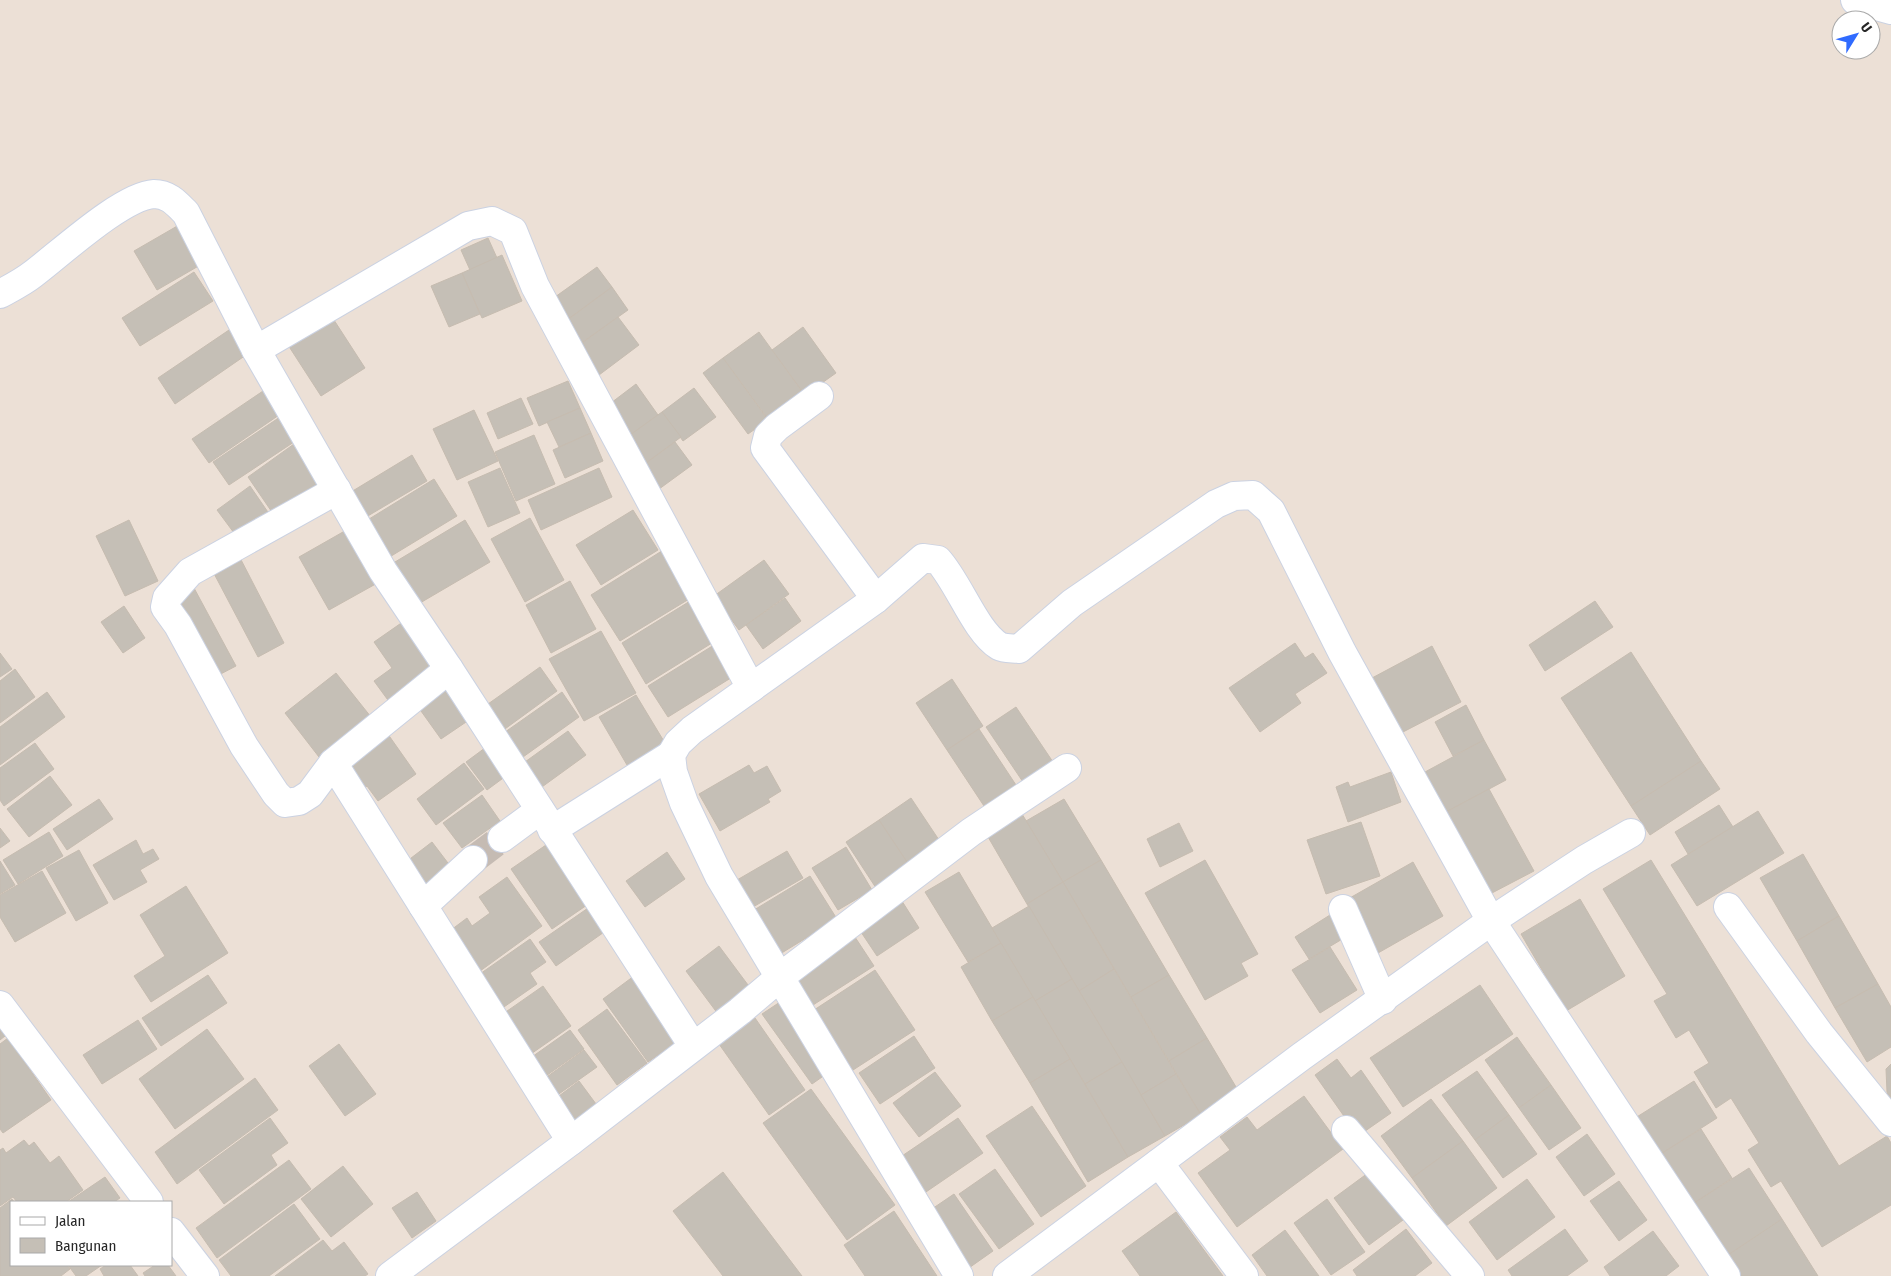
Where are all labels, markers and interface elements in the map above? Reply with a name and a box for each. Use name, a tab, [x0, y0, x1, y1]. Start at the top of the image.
north arrow	[1831, 10, 1881, 60]
text: U	[1857, 19, 1875, 36]
legend	[10, 1201, 172, 1266]
text: Jalan	[55, 1212, 85, 1230]
text: Bangunan	[55, 1237, 116, 1255]

